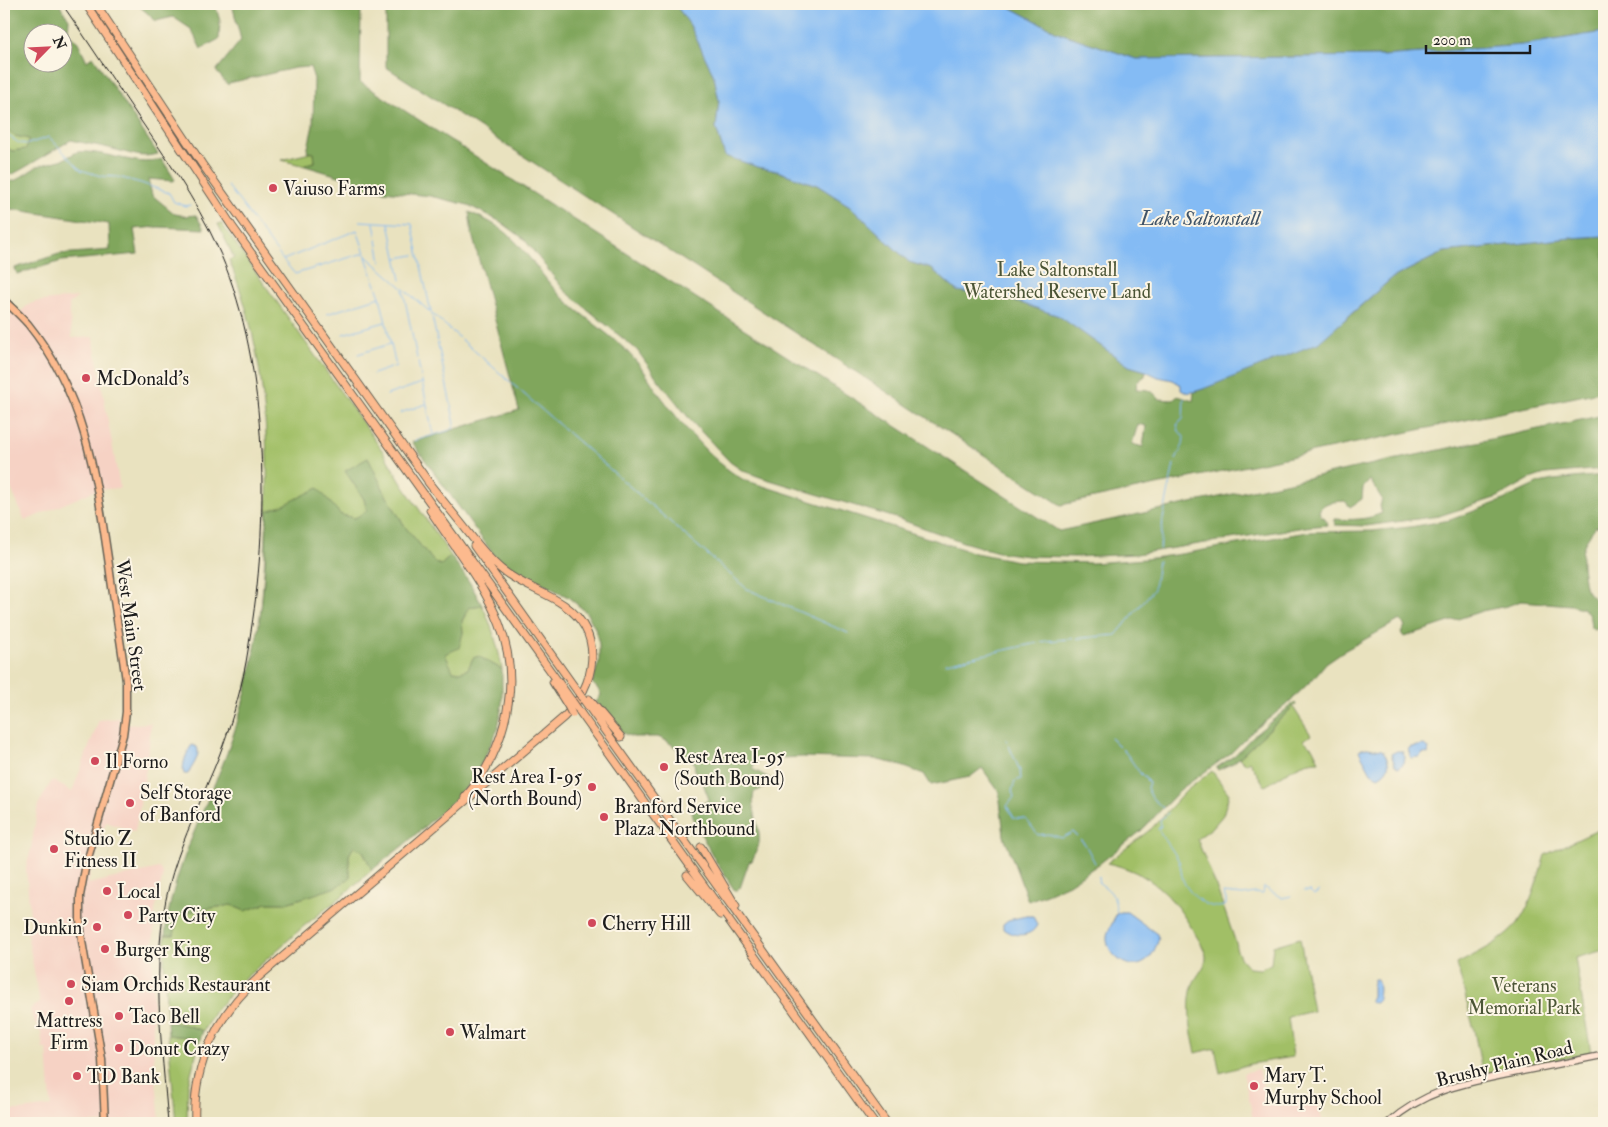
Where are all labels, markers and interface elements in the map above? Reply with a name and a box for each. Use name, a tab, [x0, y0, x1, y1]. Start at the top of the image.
north arrow	[22, 22, 72, 72]
scale bar	[1426, 22, 1529, 54]
text: 200 m	[1433, 31, 1471, 50]
text: N	[49, 33, 70, 53]
place label: Vaiuso Farms	[283, 177, 385, 201]
marker: Vaiuso Farms	[267, 182, 279, 194]
water label: Lake Saltonstall	[1139, 206, 1262, 231]
park label: Lake Saltonstall Watershed Reserve Land	[962, 258, 1152, 304]
place label: McDonald's	[96, 367, 189, 391]
marker: McDonald's	[80, 372, 92, 384]
street label: West Main Street	[110, 557, 152, 693]
place label: Rest Area I-95 (South Bound)	[674, 745, 785, 791]
place label: Il Forno	[105, 750, 168, 774]
marker: Il Forno	[89, 755, 101, 767]
marker: Rest Area I-95 (South Bound)	[658, 761, 670, 773]
place label: Rest Area I-95 (North Bound)	[468, 765, 583, 811]
place label: Self Storage of Banford	[140, 781, 232, 827]
marker: Rest Area I-95 (North Bound)	[586, 781, 598, 793]
place label: Branford Service Plaza Northbound	[614, 795, 756, 841]
marker: Self Storage of Banford	[124, 797, 136, 809]
marker: Branford Service Plaza Northbound	[598, 811, 610, 823]
place label: Studio Z Fitness II	[64, 827, 137, 873]
marker: Studio Z Fitness II	[48, 843, 60, 855]
place label: Local	[117, 880, 160, 904]
marker: Local	[101, 885, 113, 897]
place label: Party City	[138, 904, 216, 928]
marker: Party City	[122, 909, 134, 921]
place label: Cherry Hill	[602, 912, 691, 936]
place label: Dunkin'	[23, 916, 87, 940]
marker: Cherry Hill	[586, 917, 598, 929]
marker: Dunkin'	[91, 921, 103, 933]
place label: Burger King	[115, 938, 211, 962]
marker: Burger King	[99, 943, 111, 955]
place label: Siam Orchids Restaurant	[81, 973, 270, 997]
park label: Veterans Memorial Park	[1467, 974, 1581, 1020]
marker: Siam Orchids Restaurant	[65, 978, 77, 990]
marker: Mattress Firm	[63, 995, 75, 1007]
place label: Taco Bell	[129, 1005, 200, 1029]
place label: Mattress Firm	[36, 1009, 102, 1055]
marker: Taco Bell	[113, 1010, 125, 1022]
place label: Walmart	[459, 1021, 526, 1045]
marker: Walmart	[444, 1026, 456, 1038]
street label: Brushy Plain Road	[1433, 1035, 1576, 1093]
place label: Donut Crazy	[129, 1037, 230, 1061]
marker: Donut Crazy	[113, 1042, 125, 1054]
place label: Mary T. Murphy School	[1264, 1064, 1382, 1111]
place label: TD Bank	[87, 1065, 160, 1089]
marker: TD Bank	[71, 1070, 83, 1082]
marker: Mary T. Murphy School	[1248, 1080, 1260, 1092]

